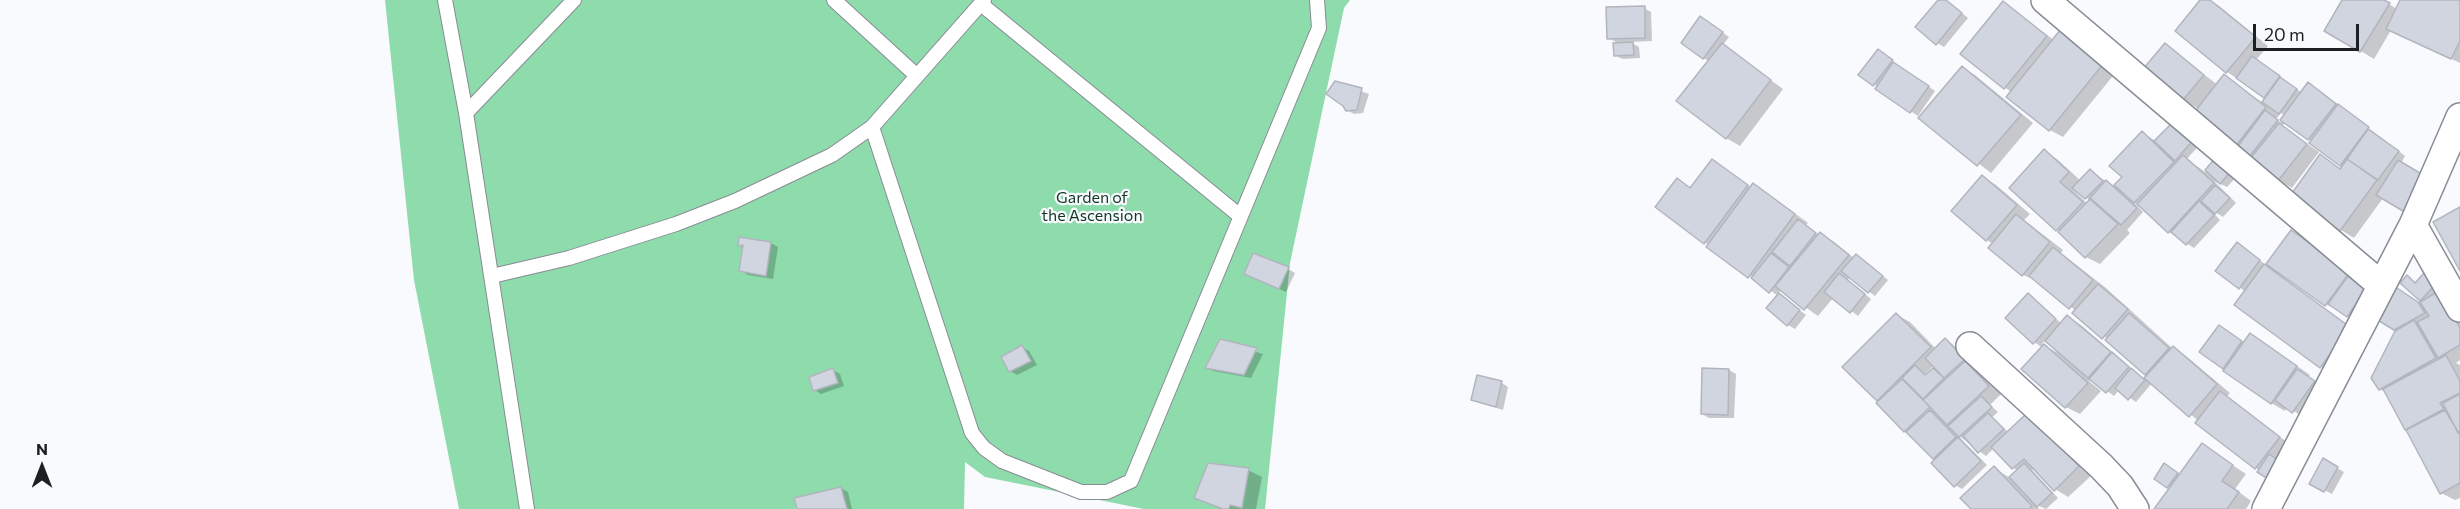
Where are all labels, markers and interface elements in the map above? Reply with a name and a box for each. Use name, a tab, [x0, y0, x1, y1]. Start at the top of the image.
scale bar	[2256, 12, 2362, 50]
text: 20 m	[2264, 23, 2305, 45]
park label: Garden of the Ascension	[1041, 188, 1143, 226]
north arrow	[12, 437, 72, 497]
text: N	[36, 439, 48, 458]

